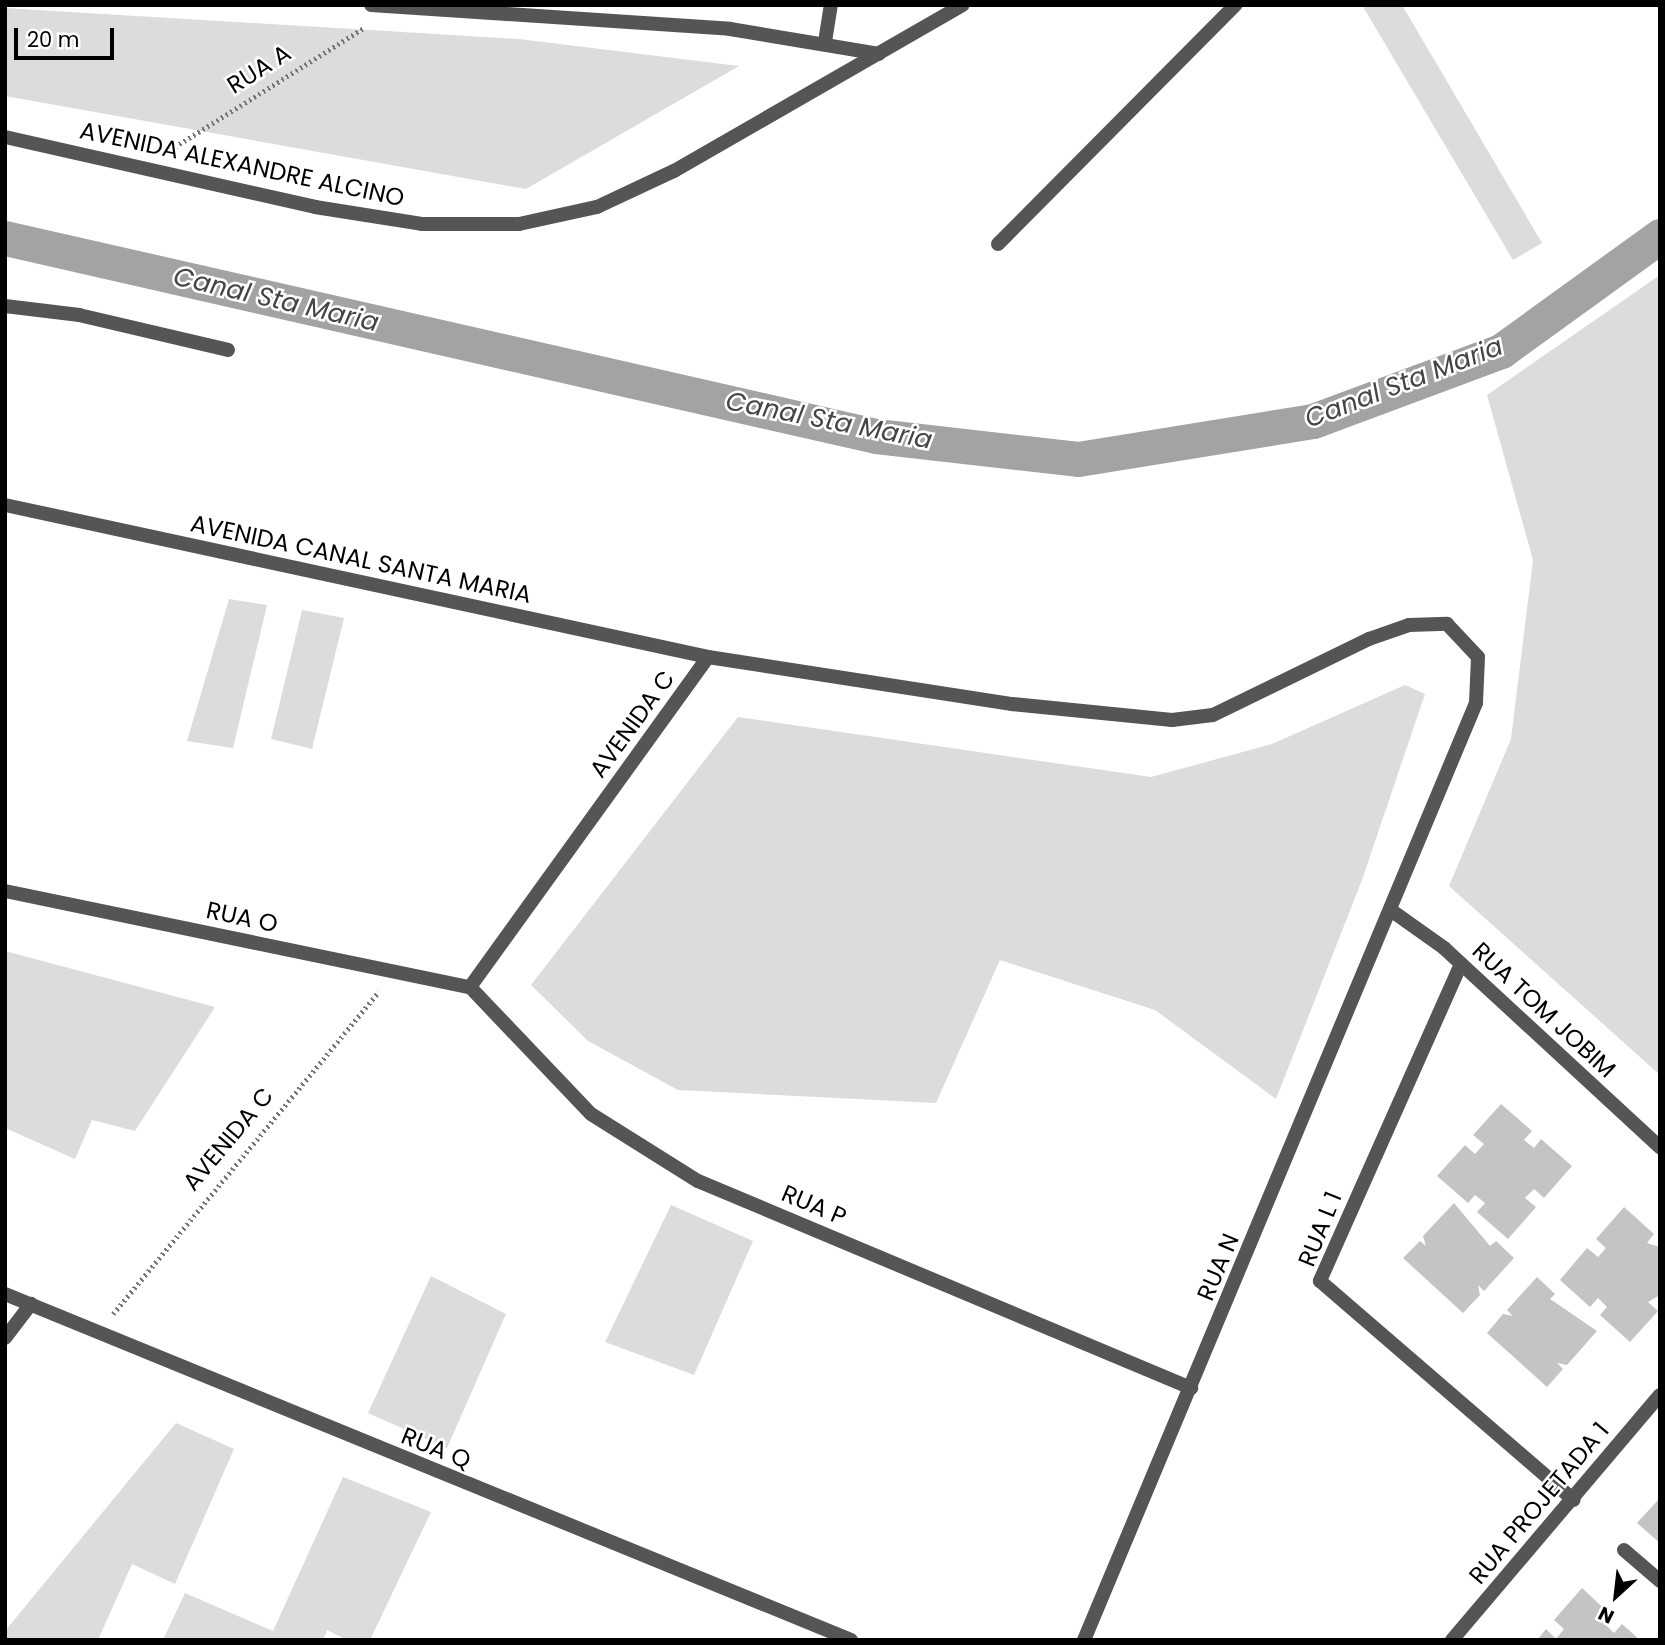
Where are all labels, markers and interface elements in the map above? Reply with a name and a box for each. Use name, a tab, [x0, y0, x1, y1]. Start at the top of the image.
scale bar	[18, 14, 117, 58]
text: 20 m	[27, 25, 80, 54]
street label: RUA A	[222, 38, 296, 100]
street label: AVENIDA ALEXANDRE ALCINO	[77, 116, 407, 212]
water label: Canal Sta Maria	[170, 261, 382, 339]
water label: Canal Sta Maria	[1301, 331, 1507, 435]
water label: Canal Sta Maria	[723, 386, 935, 456]
street label: AVENIDA CANAL SANTA MARIA	[188, 509, 534, 609]
street label: AVENIDA C	[583, 665, 681, 783]
street label: RUA O	[204, 895, 280, 939]
street label: RUA TOM JOBIM	[1466, 936, 1622, 1084]
street label: AVENIDA C	[177, 1082, 279, 1196]
street label: RUA P	[777, 1179, 851, 1231]
street label: RUA L 1	[1292, 1188, 1348, 1270]
street label: RUA N	[1191, 1229, 1245, 1305]
street label: RUA PROJETADA 1	[1463, 1416, 1615, 1590]
street label: RUA Q	[397, 1421, 475, 1475]
north arrow	[1581, 1561, 1651, 1631]
text: N	[1594, 1600, 1619, 1630]

